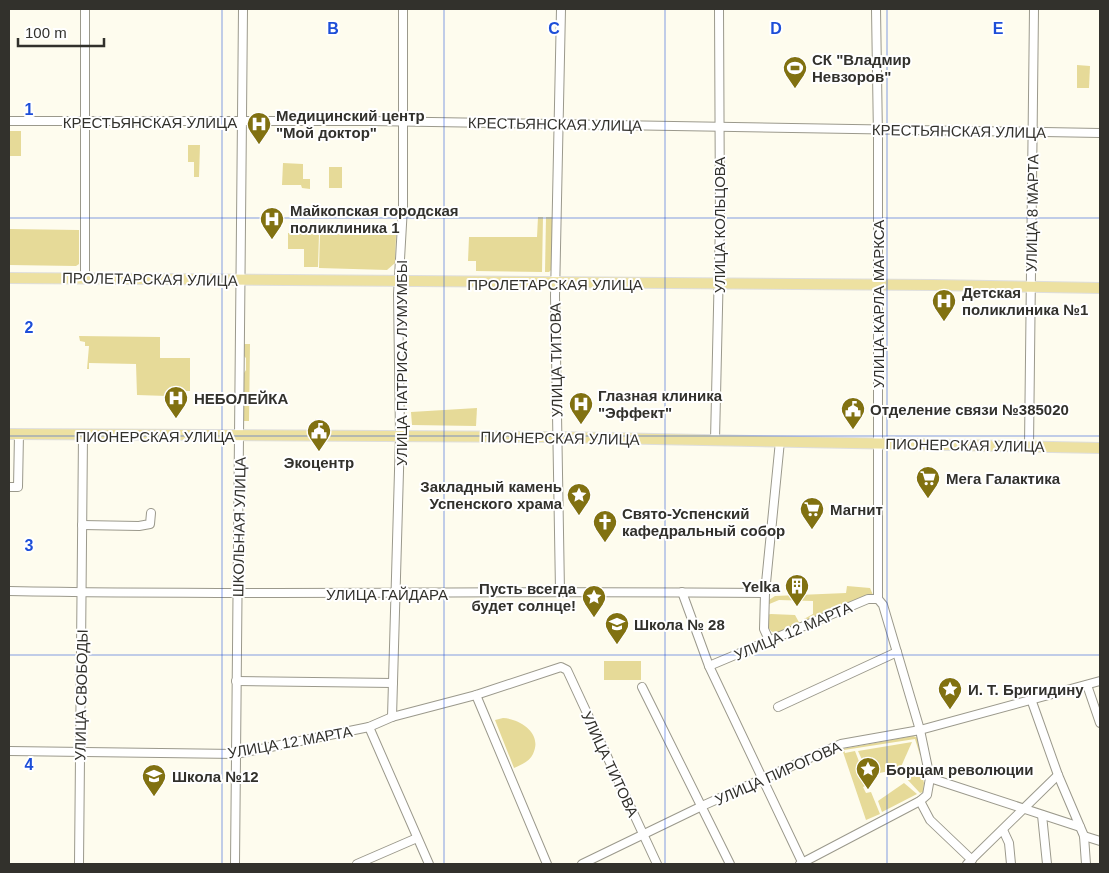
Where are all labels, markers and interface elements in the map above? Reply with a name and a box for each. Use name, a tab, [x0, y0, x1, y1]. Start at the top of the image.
scale bar	[18, 15, 104, 47]
text: B	[327, 20, 339, 37]
text: C	[548, 20, 560, 37]
text: D	[770, 20, 782, 37]
text: E	[993, 20, 1004, 37]
text: 100 m	[25, 24, 67, 41]
place label: СК "Владмир Невзоров"	[812, 51, 911, 85]
sports icon: СК "Владмир Невзоров"	[782, 55, 808, 89]
text: 1	[25, 101, 34, 118]
place label: Медицинский центр "Мой доктор"	[276, 107, 425, 141]
hospital icon: Медицинский центр "Мой доктор"	[246, 111, 272, 145]
street label: КРЕСТЬЯНСКАЯ УЛИЦА	[63, 114, 237, 131]
street label: КРЕСТЬЯНСКАЯ УЛИЦА	[468, 114, 642, 134]
street label: КРЕСТЬЯНСКАЯ УЛИЦА	[872, 121, 1046, 141]
street label: УЛИЦА 8 МАРТА	[1022, 154, 1042, 272]
street label: УЛИЦА КОЛЬЦОВА	[711, 157, 728, 293]
place label: Майкопская городская поликлиника 1	[290, 202, 459, 236]
hospital icon: Майкопская городская поликлиника 1	[259, 206, 285, 240]
street label: УЛИЦА КАРЛА МАРКСА	[870, 220, 887, 388]
street label: УЛИЦА ПАТРИСА ЛУМУМБЫ	[393, 260, 410, 466]
street label: ПРОЛЕТАРСКАЯ УЛИЦА	[62, 269, 238, 289]
street label: ПРОЛЕТАРСКАЯ УЛИЦА	[467, 276, 643, 293]
place label: Детская поликлиника №1	[962, 284, 1088, 318]
hospital icon: Детская поликлиника №1	[931, 288, 957, 322]
street label: УЛИЦА ТИТОВА	[547, 303, 565, 417]
text: 2	[25, 319, 34, 336]
hospital icon: НЕБОЛЕЙКА	[163, 385, 189, 419]
place label: Глазная клиника "Эффект"	[598, 387, 723, 421]
place label: НЕБОЛЕЙКА	[194, 390, 288, 407]
hospital icon: Глазная клиника "Эффект"	[568, 391, 594, 425]
public building icon: Отделение связи №385020	[840, 396, 866, 430]
place label: Отделение связи №385020	[870, 401, 1069, 418]
public building icon: Экоцентр	[306, 418, 332, 452]
street label: ПИОНЕРСКАЯ УЛИЦА	[75, 428, 235, 445]
street label: ПИОНЕРСКАЯ УЛИЦА	[480, 428, 640, 448]
street label: ПИОНЕРСКАЯ УЛИЦА	[885, 435, 1045, 455]
place label: Экоцентр	[284, 454, 354, 471]
street label: ШКОЛЬНАЯ УЛИЦА	[229, 457, 249, 597]
supermarket icon: Мега Галактика	[915, 465, 941, 499]
place label: Мега Галактика	[946, 470, 1061, 487]
place label: Закладный камень Успенского храма	[420, 478, 563, 512]
place icon: Закладный камень Успенского храма	[566, 482, 592, 516]
supermarket icon: Магнит	[799, 496, 825, 530]
place label: Магнит	[830, 501, 883, 518]
place label: Свято-Успенский кафедральный собор	[622, 505, 785, 539]
church icon: Свято-Успенский кафедральный собор	[592, 509, 618, 543]
text: 3	[25, 537, 34, 554]
building icon: Yelka	[784, 573, 810, 607]
place label: Yelka	[742, 578, 781, 595]
place label: Пусть всегда будет солнце!	[472, 580, 577, 614]
place icon: Пусть всегда будет солнце!	[581, 584, 607, 618]
street label: УЛИЦА ГАЙДАРА	[326, 586, 448, 603]
street label: УЛИЦА 12 МАРТА	[732, 599, 854, 663]
school or university icon: Школа № 28	[604, 611, 630, 645]
place label: Школа № 28	[634, 616, 725, 633]
street label: УЛИЦА СВОБОДЫ	[71, 629, 91, 761]
place icon: И. Т. Бригидину	[937, 676, 963, 710]
place label: И. Т. Бригидину	[968, 681, 1084, 698]
street label: УЛИЦА ТИТОВА	[578, 709, 642, 819]
street label: УЛИЦА 12 МАРТА	[226, 723, 354, 761]
street label: УЛИЦА ПИРОГОВА	[712, 738, 844, 808]
text: 4	[25, 756, 34, 773]
place icon: Борцам революции	[855, 756, 881, 790]
place label: Борцам революции	[886, 761, 1033, 778]
school or university icon: Школа №12	[141, 763, 167, 797]
place label: Школа №12	[172, 768, 259, 785]

